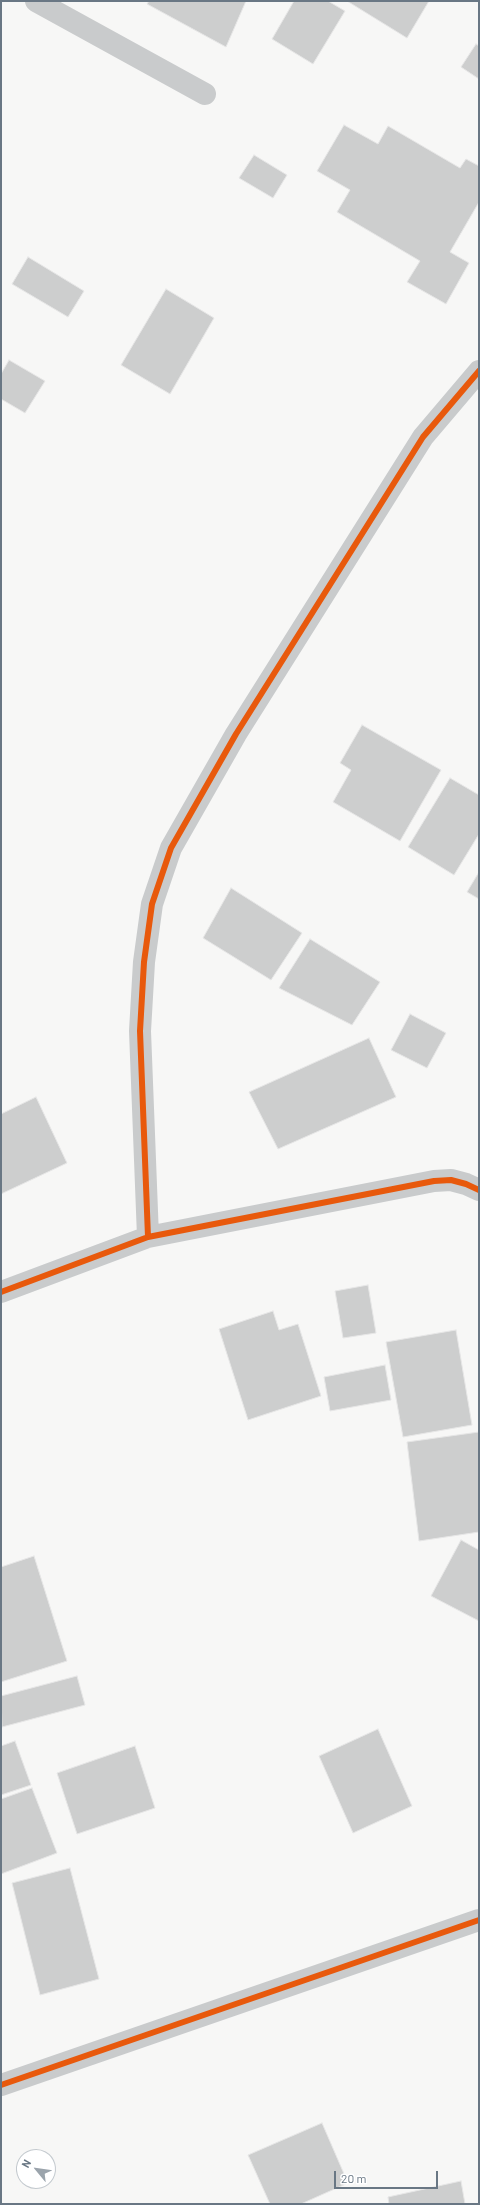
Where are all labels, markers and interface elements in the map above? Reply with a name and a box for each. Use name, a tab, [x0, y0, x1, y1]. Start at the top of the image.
north arrow	[16, 2149, 56, 2189]
text: N	[18, 2157, 33, 2170]
scale bar	[336, 2163, 440, 2189]
text: 20 m	[341, 2171, 367, 2185]

